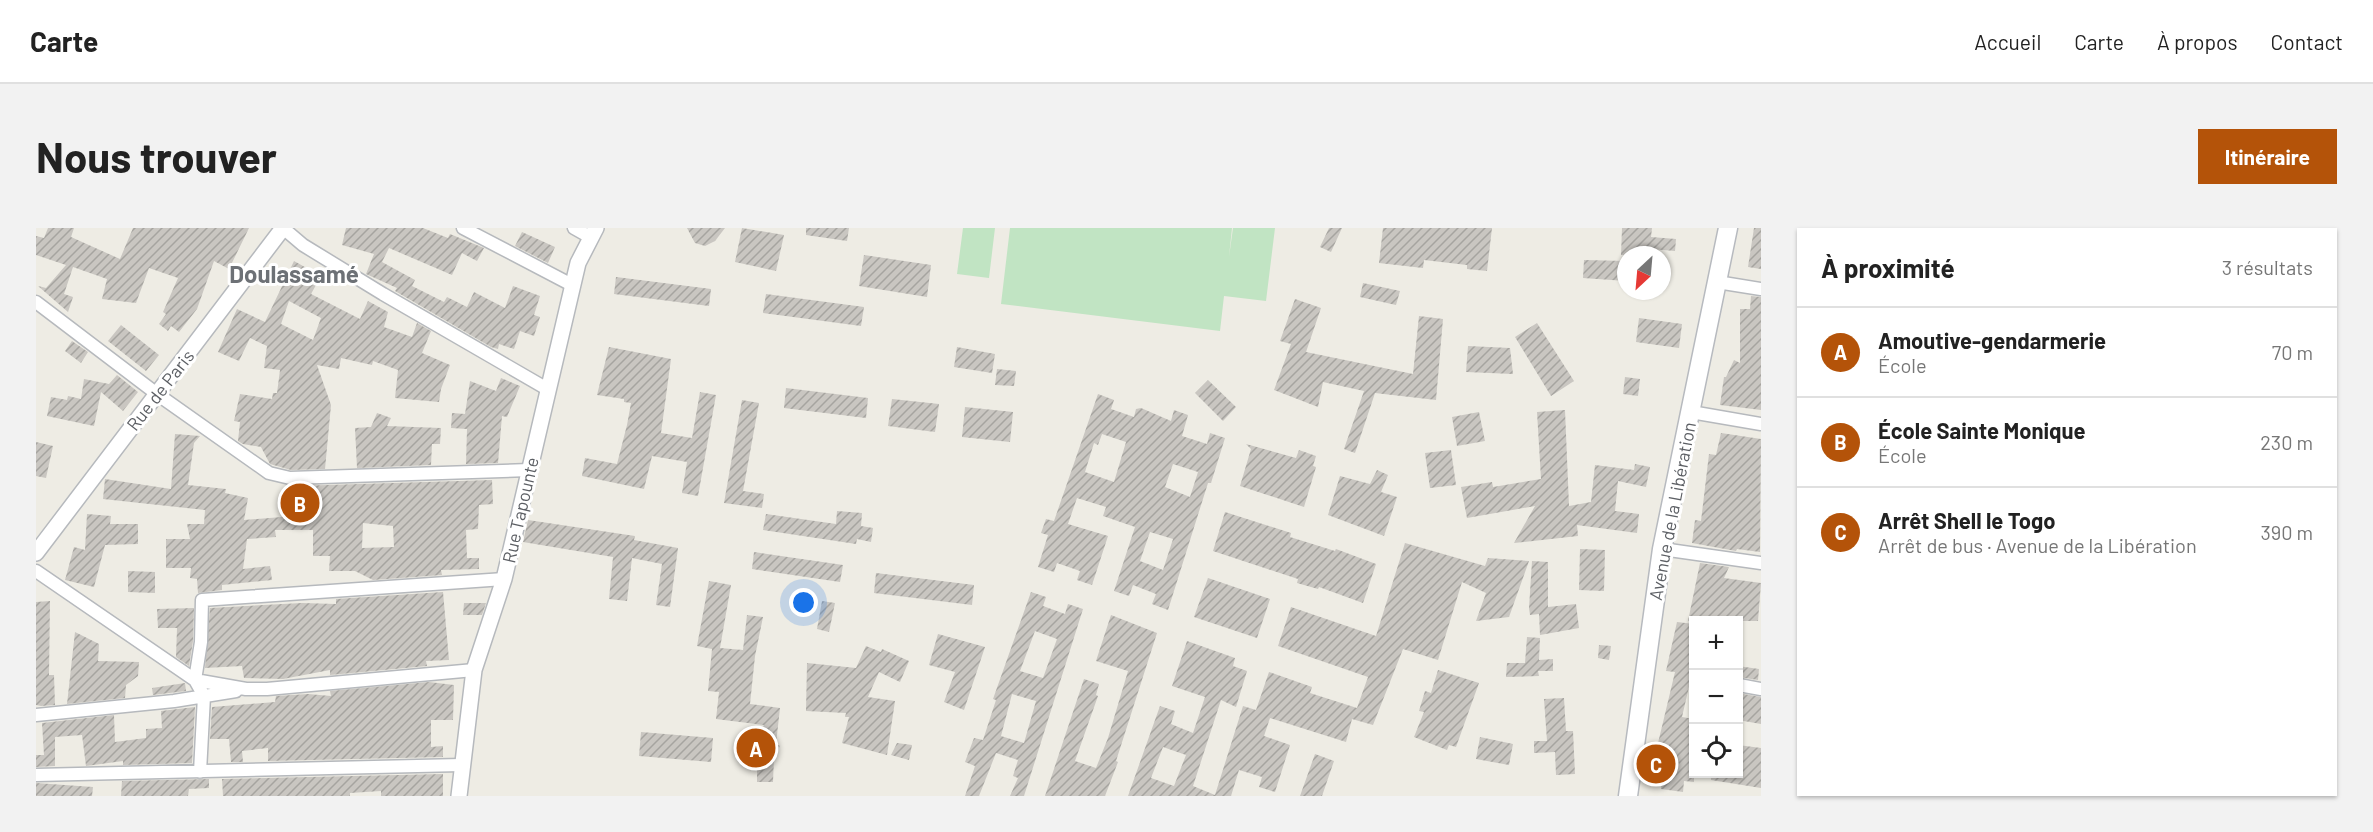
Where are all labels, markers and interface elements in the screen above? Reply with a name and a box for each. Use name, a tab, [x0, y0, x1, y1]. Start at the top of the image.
text: Carte	[30, 24, 98, 58]
text: Accueil	[1974, 29, 2041, 54]
text: Carte	[2074, 29, 2124, 54]
text: À propos	[2157, 29, 2238, 54]
text: Contact	[2271, 29, 2343, 54]
button: Itinéraire	[2198, 129, 2337, 184]
text: Nous trouver	[36, 131, 277, 181]
north arrow	[1617, 246, 1671, 300]
text: À proximité	[1821, 252, 1955, 283]
text: 3 résultats	[2222, 255, 2313, 279]
district label: Doulassamé	[229, 259, 359, 288]
text: Amoutive-gendarmerie	[1878, 327, 2106, 353]
text: A	[1834, 340, 1847, 364]
text: 70 m	[2272, 340, 2313, 364]
street label: Rue de Paris	[122, 345, 198, 435]
text: École	[1878, 353, 1927, 377]
text: École Sainte Monique	[1878, 417, 2086, 443]
street label: Avenue de la Libération	[1644, 420, 1700, 602]
text: B	[1834, 430, 1847, 454]
text: 230 m	[2260, 430, 2313, 454]
text: École	[1878, 443, 1927, 467]
street label: Rue Tapounte	[497, 455, 543, 565]
pin: B	[280, 480, 320, 526]
text: Arrêt Shell le Togo	[1878, 507, 2056, 533]
text: C	[1834, 520, 1847, 544]
text: 390 m	[2260, 520, 2313, 544]
text: Arrêt de bus · Avenue de la Libération	[1878, 533, 2197, 557]
your location	[789, 588, 818, 617]
map controls	[1689, 616, 1743, 778]
button: +	[1689, 616, 1743, 670]
button: −	[1689, 670, 1743, 724]
button: locate	[1689, 724, 1743, 778]
pin: A	[736, 726, 776, 770]
pin: C	[1636, 742, 1676, 786]

